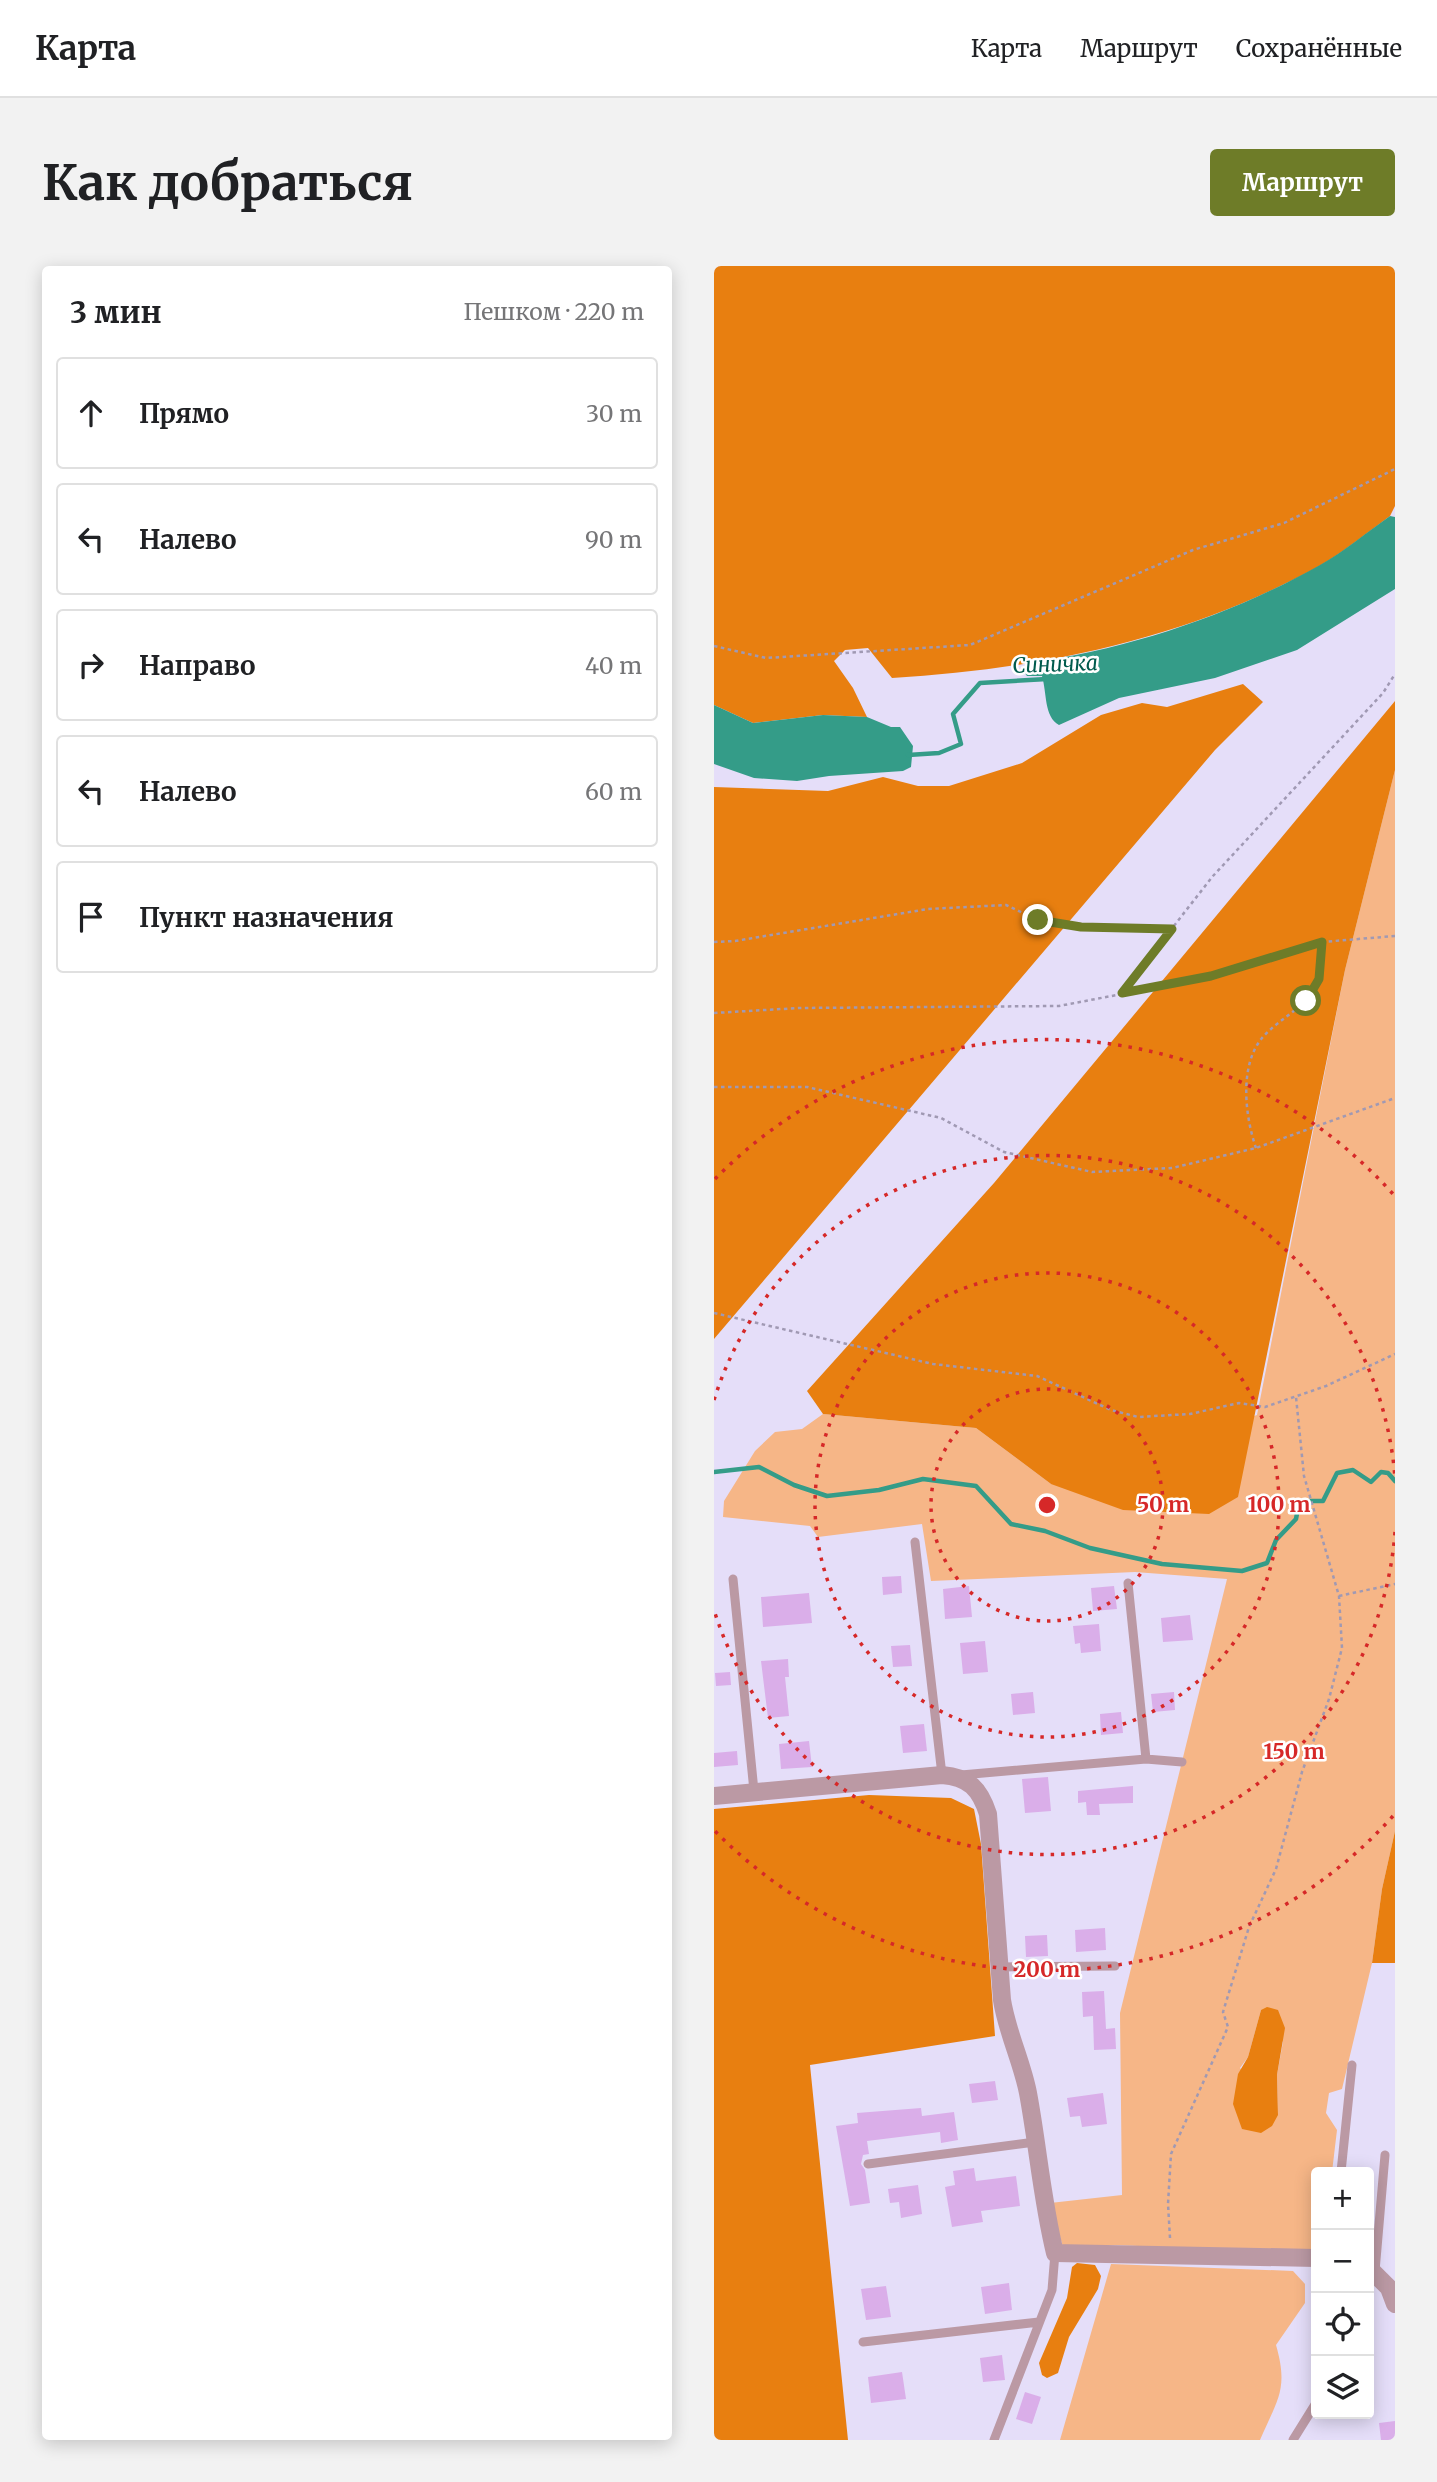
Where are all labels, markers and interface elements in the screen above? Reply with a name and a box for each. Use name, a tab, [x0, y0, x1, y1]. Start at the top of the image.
text: Карта	[35, 28, 136, 69]
text: Карта	[971, 33, 1042, 64]
text: Маршрут	[1080, 33, 1198, 64]
text: Сохранённые	[1236, 33, 1402, 64]
button: Маршрут	[1210, 149, 1395, 216]
text: Как добраться	[42, 152, 413, 213]
text: 3 мин	[70, 293, 162, 331]
text: Пешком · 220 m	[463, 297, 644, 326]
icon: ahead	[72, 394, 110, 432]
text: Прямо	[139, 397, 229, 430]
text: 30 m	[586, 399, 642, 428]
icon: left	[72, 520, 110, 558]
text: Налево	[139, 523, 237, 556]
text: 90 m	[585, 525, 642, 554]
icon: right	[72, 646, 110, 684]
text: Направо	[139, 649, 256, 682]
water label: Синичка	[1012, 649, 1098, 679]
text: 40 m	[585, 651, 642, 680]
icon: left	[72, 772, 110, 810]
text: Налево	[139, 775, 237, 808]
text: 60 m	[585, 777, 642, 806]
icon: arrive	[72, 898, 110, 936]
text: Пункт назначения	[139, 901, 393, 934]
route end	[1022, 904, 1053, 935]
route start	[1290, 985, 1321, 1016]
text: 50 m	[1137, 1491, 1189, 1518]
text: 100 m	[1248, 1491, 1310, 1518]
centre of rings	[1035, 1493, 1059, 1517]
text: 150 m	[1263, 1738, 1325, 1765]
text: 200 m	[1014, 1956, 1080, 1983]
map controls	[1311, 2167, 1374, 2419]
button: +	[1311, 2167, 1374, 2230]
button: −	[1311, 2230, 1374, 2293]
button: locate	[1311, 2293, 1374, 2356]
button: layers	[1311, 2356, 1374, 2419]

